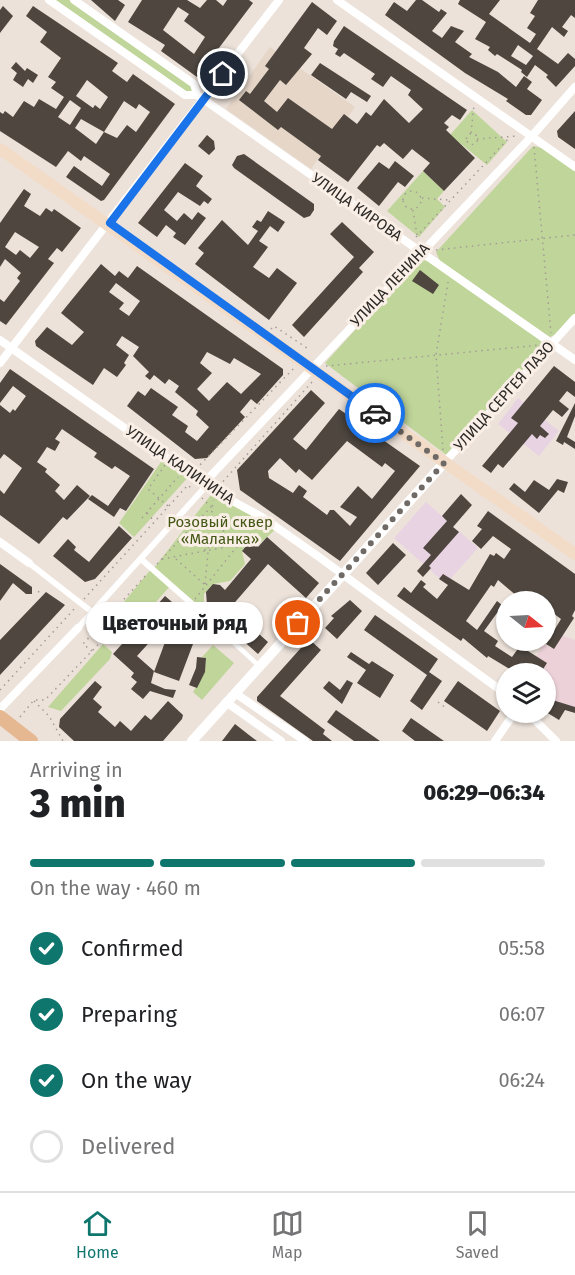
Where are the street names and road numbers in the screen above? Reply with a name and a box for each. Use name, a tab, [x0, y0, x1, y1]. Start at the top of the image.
street label: УЛИЦА КИРОВА	[308, 169, 406, 245]
street label: УЛИЦА ЛЕНИНА	[347, 239, 434, 330]
street label: УЛИЦА СЕРГЕЯ ЛАЗО	[450, 338, 558, 454]
street label: УЛИЦА КАЛИНИНА	[122, 422, 238, 508]

